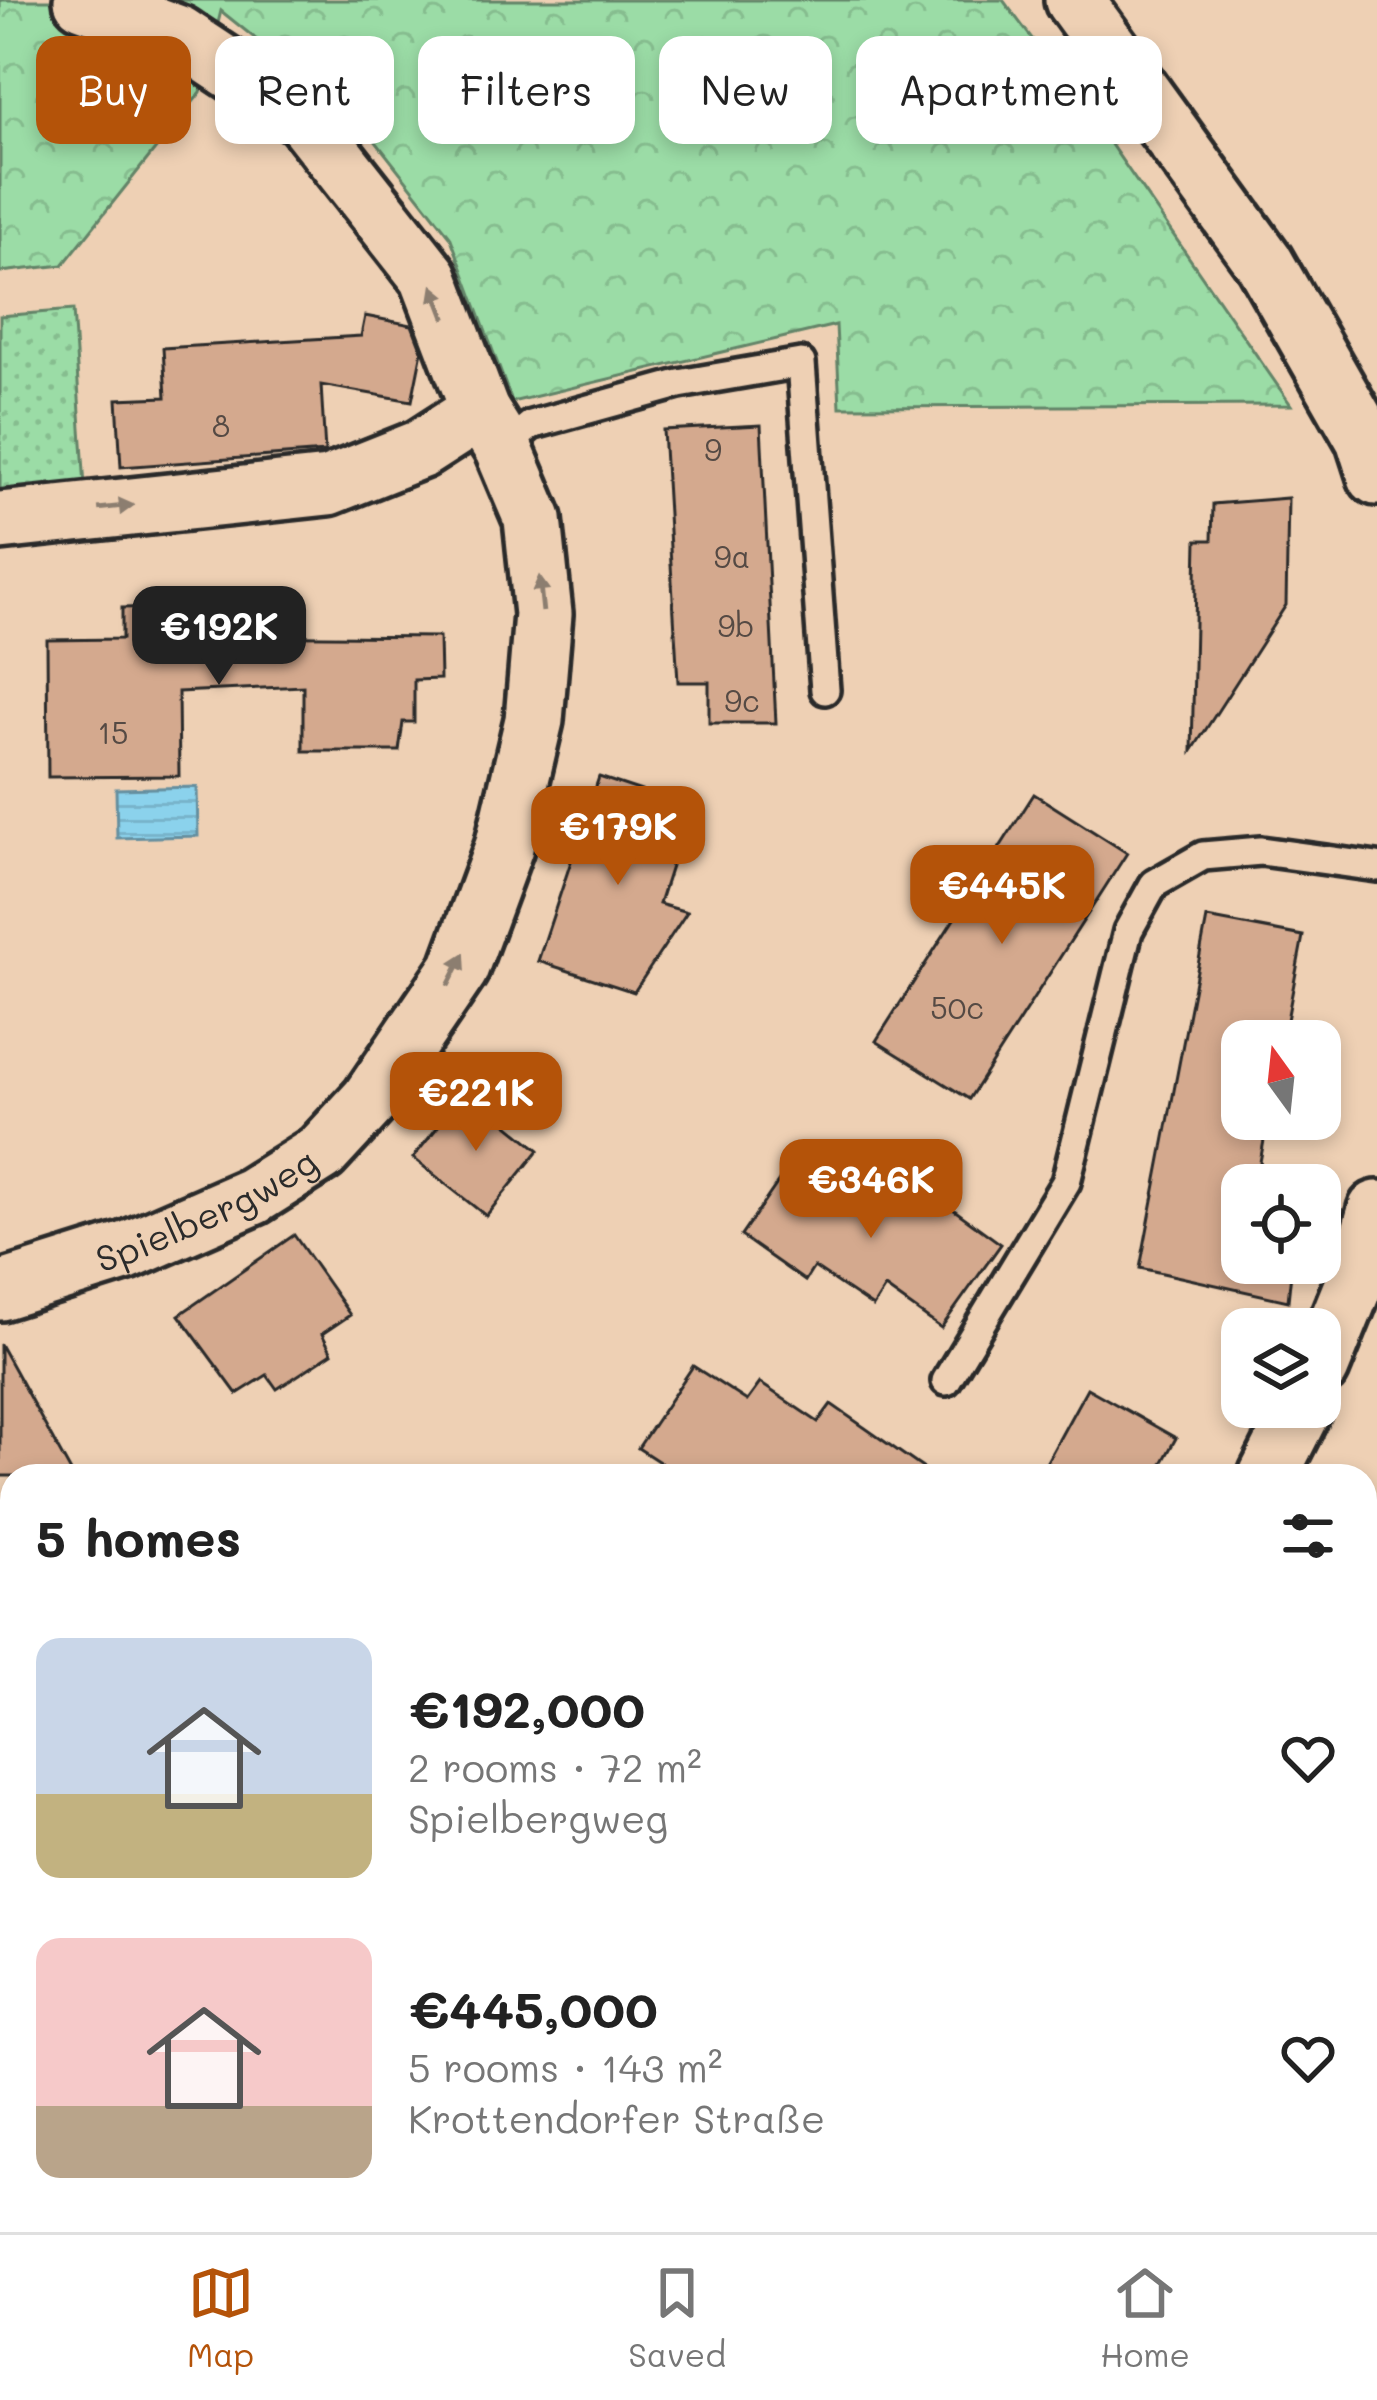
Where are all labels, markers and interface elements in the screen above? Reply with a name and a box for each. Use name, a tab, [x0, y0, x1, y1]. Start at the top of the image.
chip: Buy	[36, 36, 191, 144]
chip: Rent	[215, 36, 394, 144]
chip: Filters	[418, 36, 635, 144]
chip: New	[659, 36, 832, 144]
chip: Apartment	[856, 36, 1162, 144]
one-way arrow	[428, 284, 447, 320]
house number: 8	[212, 405, 230, 445]
house number: 9	[704, 429, 722, 469]
one-way arrow	[98, 497, 135, 516]
house number: 9a	[714, 536, 750, 576]
one-way arrow	[531, 575, 550, 612]
pin: €192K	[135, 586, 303, 688]
text: €192K	[159, 599, 279, 650]
house number: 9b	[718, 605, 754, 645]
house number: 9c	[724, 680, 760, 720]
house number: 15	[98, 712, 128, 752]
pin: €179K	[534, 786, 702, 888]
text: €179K	[558, 799, 678, 850]
pin: €445K	[918, 845, 1086, 947]
text: €445K	[937, 858, 1067, 909]
one-way arrow	[445, 953, 465, 988]
house number: 50c	[930, 987, 984, 1027]
north arrow	[1221, 1020, 1341, 1140]
map controls	[1221, 1020, 1341, 1428]
pin: €221K	[392, 1052, 560, 1154]
text: €221K	[417, 1065, 535, 1116]
street label: Spielbergweg	[90, 1137, 325, 1281]
pin: €346K	[787, 1139, 955, 1241]
text: €346K	[806, 1152, 936, 1203]
button: locate	[1221, 1164, 1341, 1284]
button: layers	[1221, 1308, 1341, 1428]
text: 5 homes	[36, 1503, 241, 1570]
icon: filters	[1275, 1503, 1341, 1569]
text: €192,000	[408, 1674, 645, 1741]
icon: home	[132, 1686, 276, 1830]
icon: heart	[1275, 1725, 1341, 1791]
text: 2 rooms · 72 m²	[408, 1741, 702, 1792]
text: Spielbergweg	[408, 1792, 668, 1843]
text: €445,000	[408, 1974, 658, 2041]
icon: home	[132, 1986, 276, 2130]
icon: heart	[1275, 2025, 1341, 2091]
text: 5 rooms · 143 m²	[408, 2041, 723, 2092]
text: Krottendorfer Straße	[408, 2092, 825, 2143]
tab: Map	[187, 2260, 254, 2375]
tab: Saved	[628, 2260, 726, 2375]
tab: Home	[1100, 2260, 1190, 2375]

